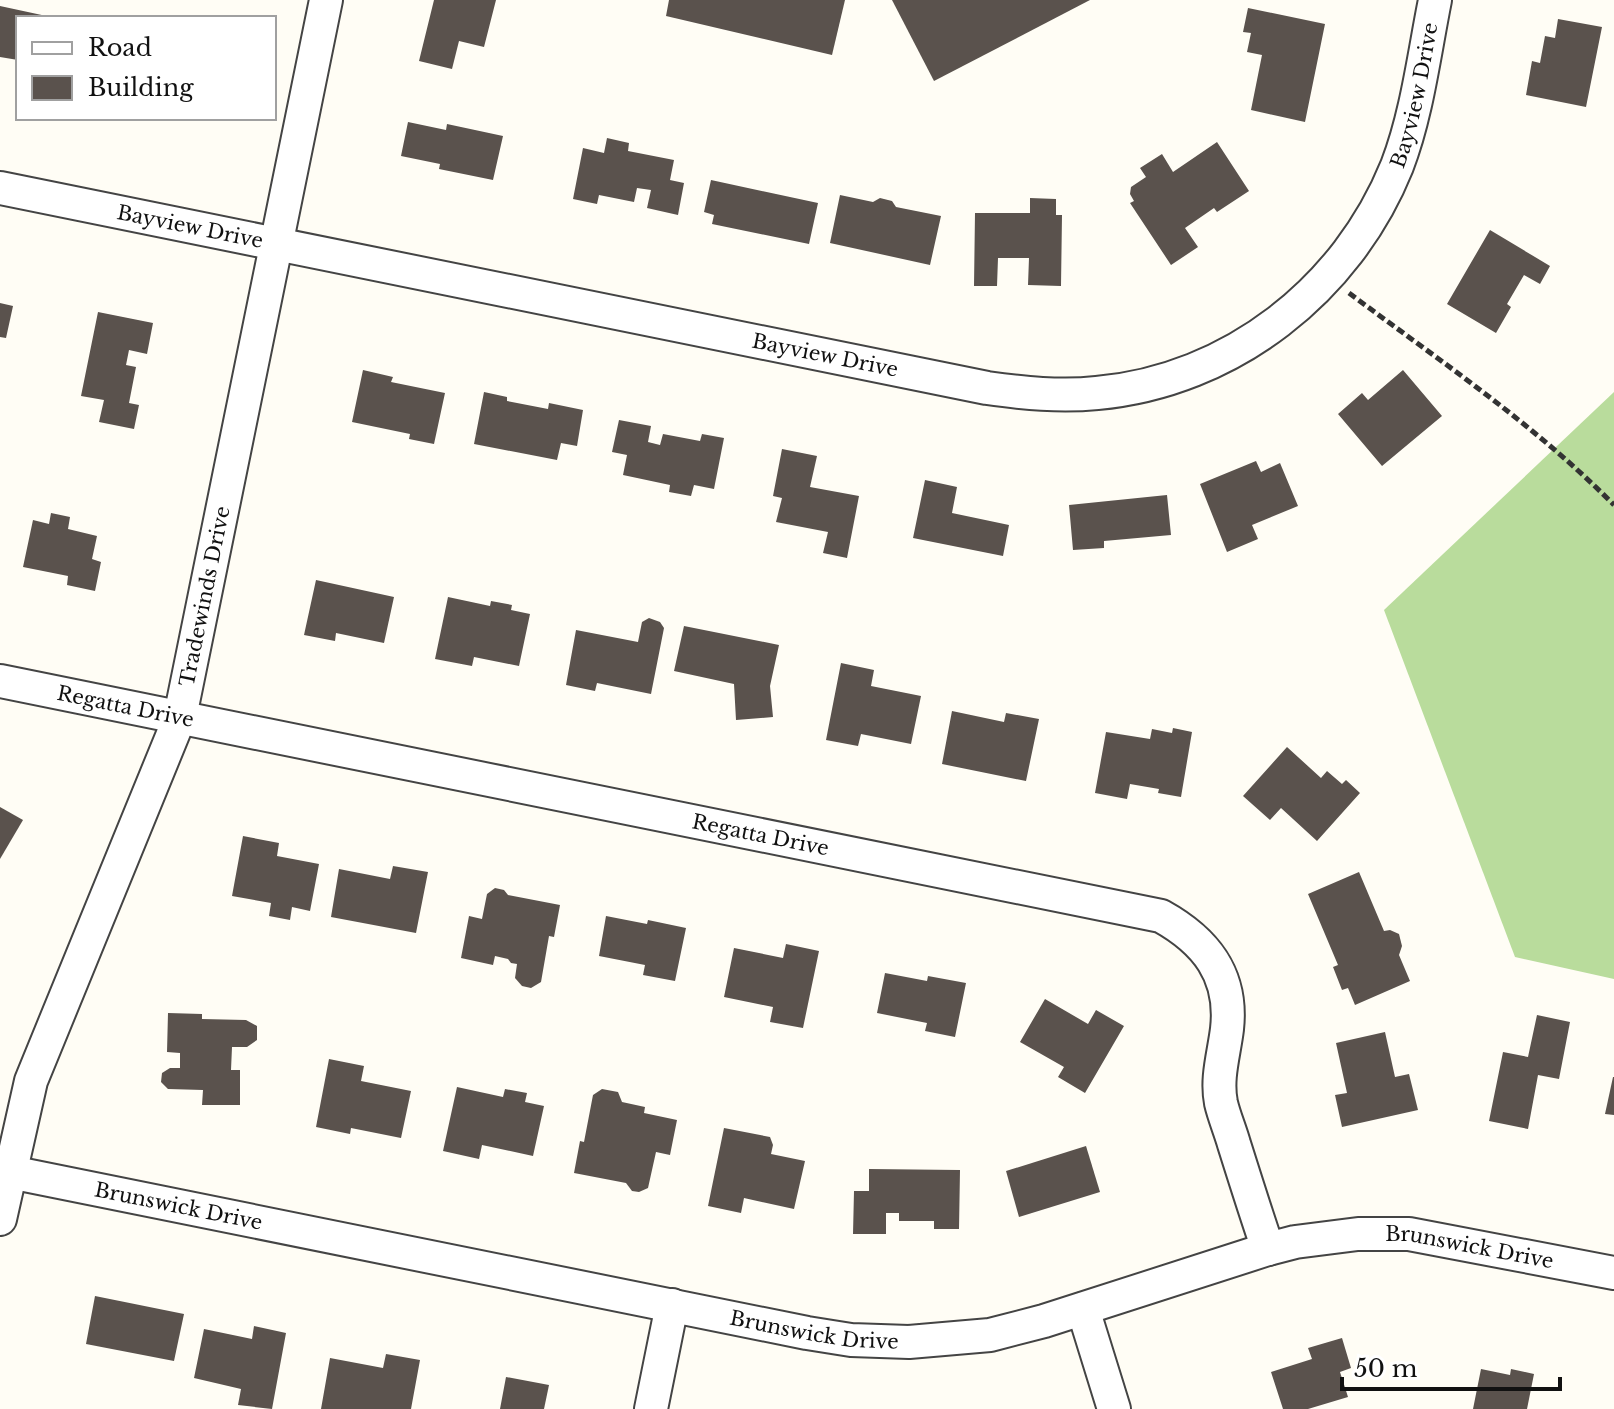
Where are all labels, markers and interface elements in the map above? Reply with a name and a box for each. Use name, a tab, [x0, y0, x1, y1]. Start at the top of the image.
legend	[16, 16, 276, 120]
street label: Bayview Drive	[1385, 21, 1442, 171]
text: Road	[88, 33, 152, 62]
text: Building	[88, 73, 194, 102]
street label: Bayview Drive	[115, 200, 265, 253]
street label: Bayview Drive	[750, 329, 900, 382]
street label: Tradewinds Drive	[175, 504, 235, 688]
street label: Regatta Drive	[55, 681, 196, 732]
street label: Regatta Drive	[690, 809, 831, 861]
street label: Brunswick Drive	[93, 1177, 265, 1235]
street label: Brunswick Drive	[1385, 1222, 1556, 1273]
street label: Brunswick Drive	[728, 1306, 899, 1354]
scale bar	[1342, 1341, 1560, 1391]
text: 50 m	[1354, 1354, 1418, 1383]

